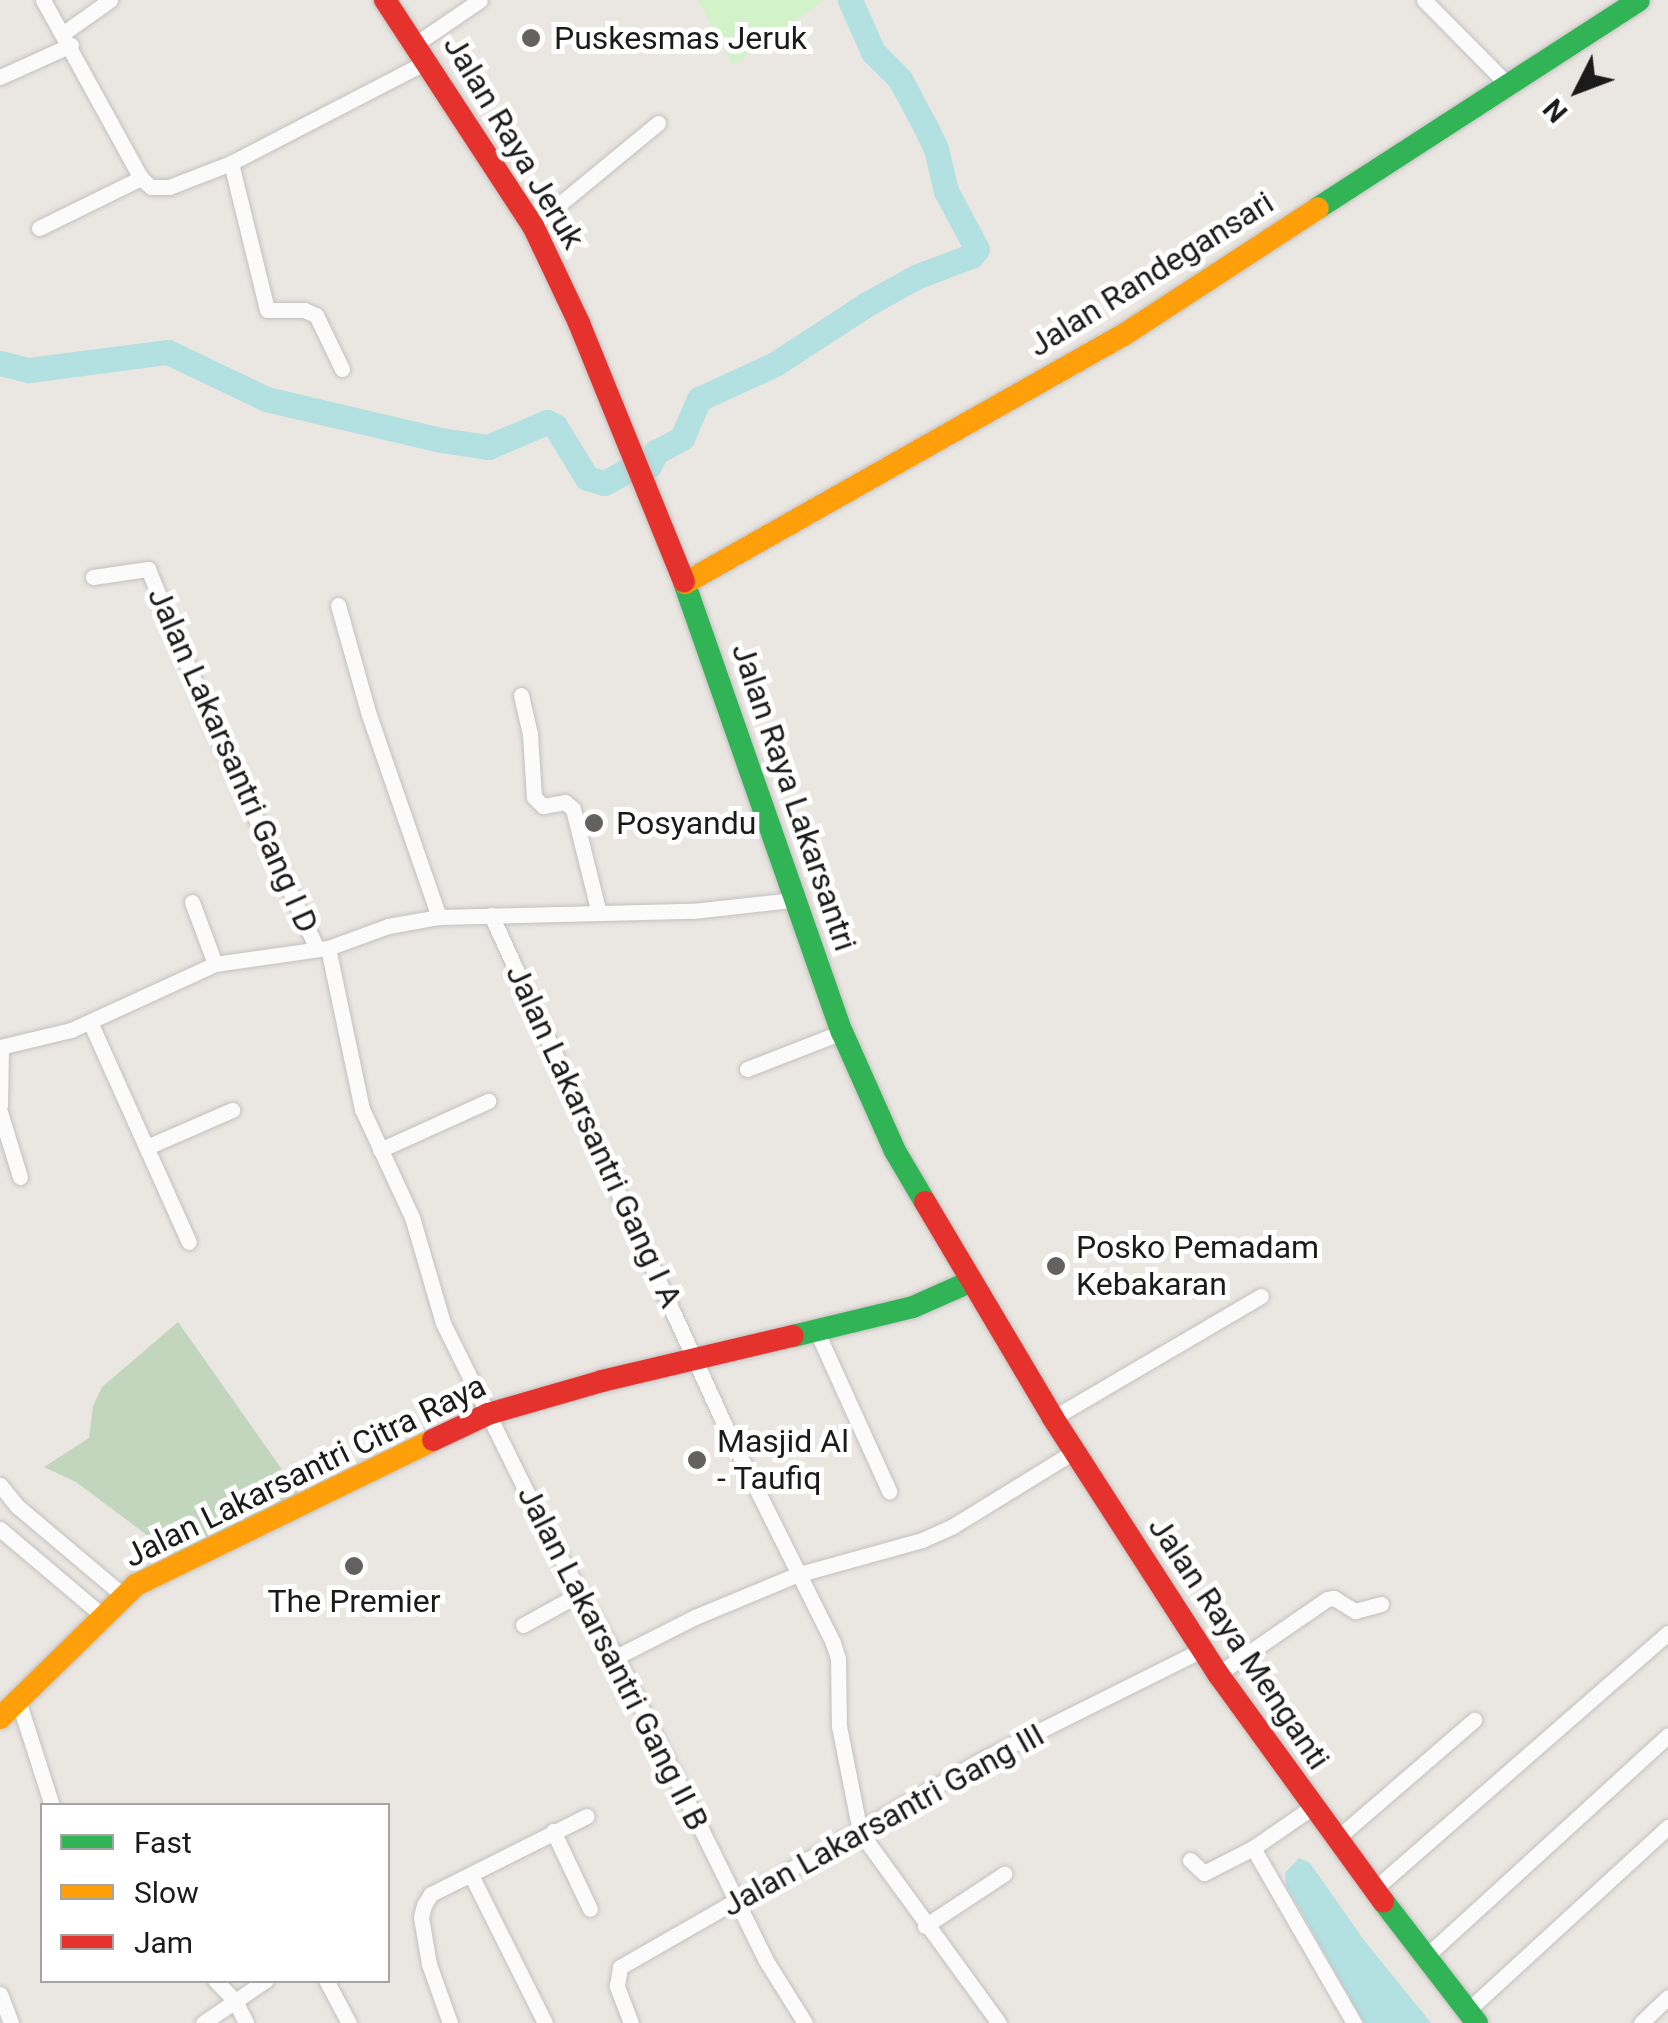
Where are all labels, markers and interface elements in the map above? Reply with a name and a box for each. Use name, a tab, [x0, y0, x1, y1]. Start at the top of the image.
place label: Puskesmas Jeruk	[554, 19, 807, 57]
marker: Puskesmas Jeruk	[518, 25, 544, 51]
street label: Jalan Raya Jeruk	[435, 28, 593, 256]
north arrow	[1528, 40, 1628, 140]
text: N	[1536, 92, 1574, 129]
street label: Jalan Randegansari	[1022, 183, 1280, 365]
street label: Jalan Lakarsantri Gang I D	[139, 581, 327, 939]
street label: Jalan Raya Lakarsantri	[723, 638, 865, 956]
place label: Posyandu	[616, 804, 756, 842]
marker: Posyandu	[581, 810, 607, 836]
street label: Jalan Lakarsantri Gang I A	[498, 958, 690, 1314]
place label: Posko Pemadam Kebakaran	[1076, 1229, 1319, 1304]
marker: Posko Pemadam Kebakaran	[1045, 1255, 1067, 1277]
street label: Jalan Lakarsantri Citra Raya	[118, 1367, 492, 1575]
place label: Masjid Al - Taufiq	[717, 1423, 849, 1498]
marker: Masjid Al - Taufiq	[686, 1449, 708, 1471]
street label: Jalan Lakarsantri Gang II B	[509, 1479, 717, 1837]
street label: Jalan Raya Menganti	[1140, 1509, 1338, 1777]
marker: The Premier	[343, 1555, 365, 1577]
place label: The Premier	[268, 1582, 440, 1620]
street label: Jalan Lakarsantri Gang III	[715, 1715, 1051, 1925]
legend	[40, 1803, 390, 1983]
text: Fast	[134, 1825, 192, 1860]
text: Slow	[134, 1875, 199, 1910]
text: Jam	[134, 1925, 193, 1960]

